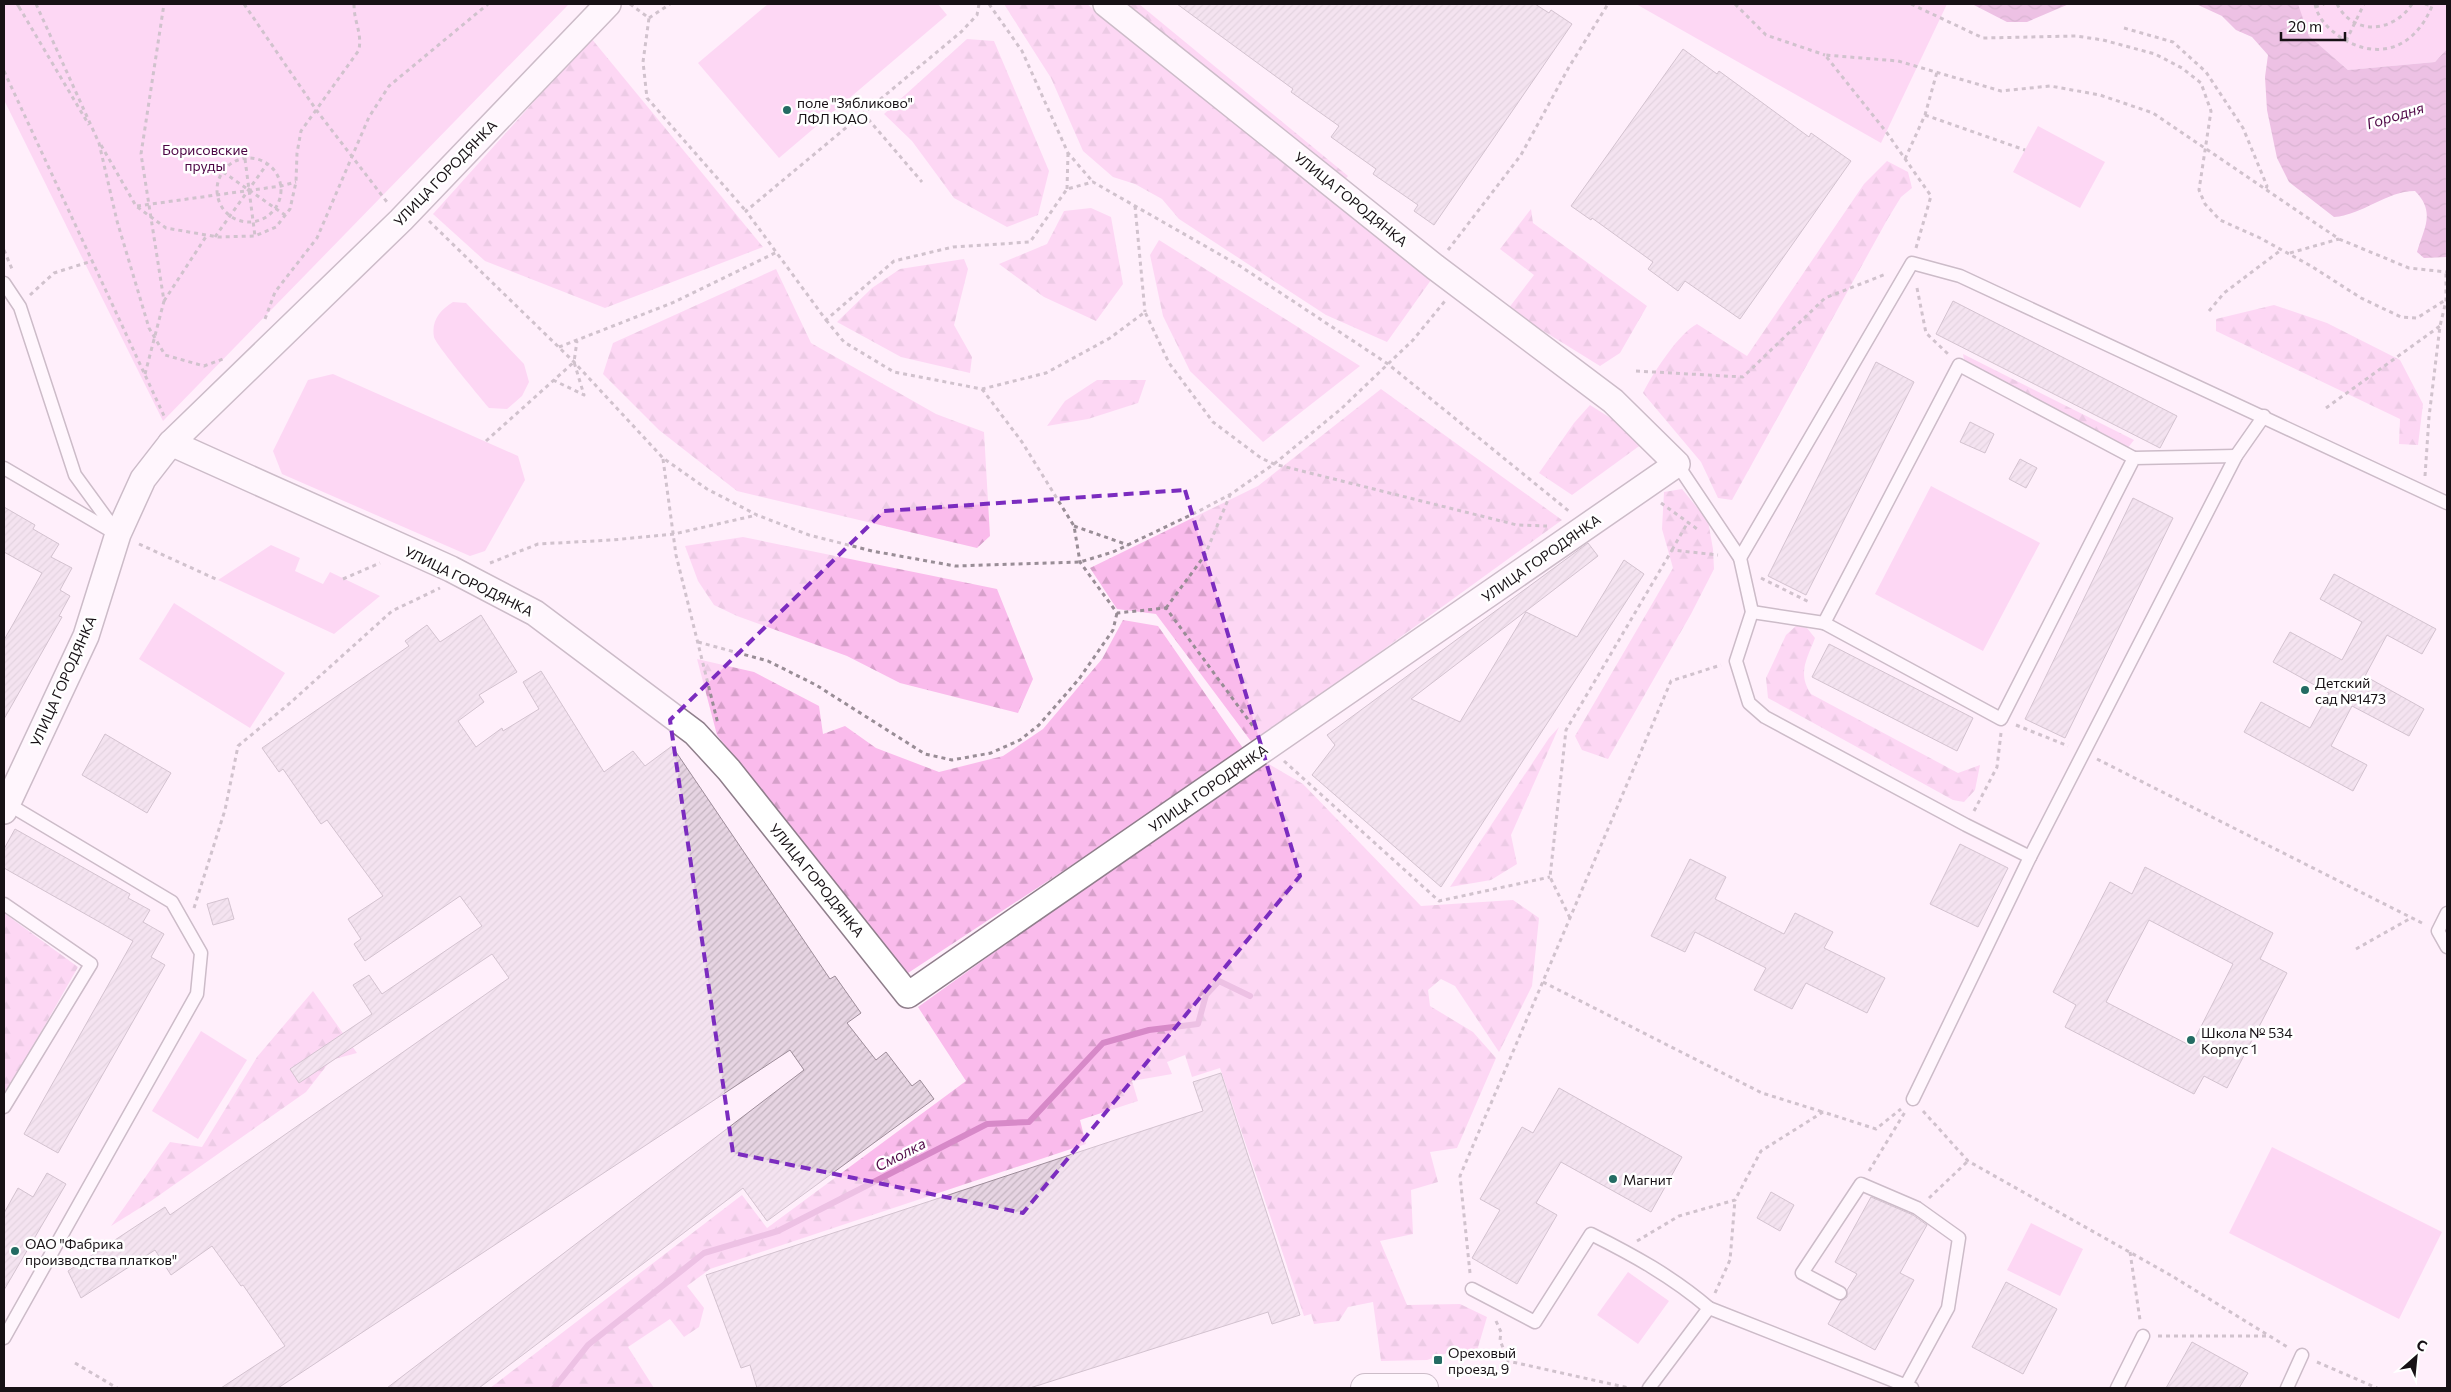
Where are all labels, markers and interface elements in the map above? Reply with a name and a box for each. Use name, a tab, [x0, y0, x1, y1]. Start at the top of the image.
scale bar	[2281, 10, 2345, 42]
text: 20 m	[2288, 17, 2322, 35]
place label: поле "Зябликово" ЛФЛ ЮАО	[797, 94, 913, 127]
water label: Городня	[2364, 98, 2426, 132]
marker: поле "Зябликово" ЛФЛ ЮАО	[781, 104, 793, 116]
street label: УЛИЦА ГОРОДЯНКА	[390, 116, 500, 230]
park label: Борисовские пруды	[162, 141, 248, 174]
street label: УЛИЦА ГОРОДЯНКА	[1291, 148, 1411, 250]
street label: УЛИЦА ГОРОДЯНКА	[1478, 510, 1604, 605]
street label: УЛИЦА ГОРОДЯНКА	[402, 542, 536, 620]
street label: УЛИЦА ГОРОДЯНКА	[27, 613, 100, 749]
place label: Детский сад №1473	[2315, 674, 2386, 707]
marker: Детский сад №1473	[2299, 684, 2311, 696]
street label: УЛИЦА ГОРОДЯНКА	[1145, 740, 1271, 835]
street label: УЛИЦА ГОРОДЯНКА	[766, 820, 868, 940]
place label: Школа № 534 Корпус 1	[2201, 1024, 2293, 1057]
marker: Школа № 534 Корпус 1	[2185, 1034, 2197, 1046]
water label: Смолка	[872, 1134, 928, 1174]
place label: Магнит	[1623, 1171, 1673, 1188]
marker: Магнит	[1607, 1173, 1619, 1185]
place label: ОАО "Фабрика производства платков"	[25, 1235, 177, 1268]
marker: ОАО "Фабрика производства платков"	[9, 1245, 21, 1257]
north arrow	[2391, 1332, 2441, 1382]
text: С	[2414, 1335, 2430, 1355]
place label: Ореховый проезд, 9	[1448, 1344, 1516, 1377]
marker: Ореховый проезд, 9	[1432, 1354, 1444, 1366]

